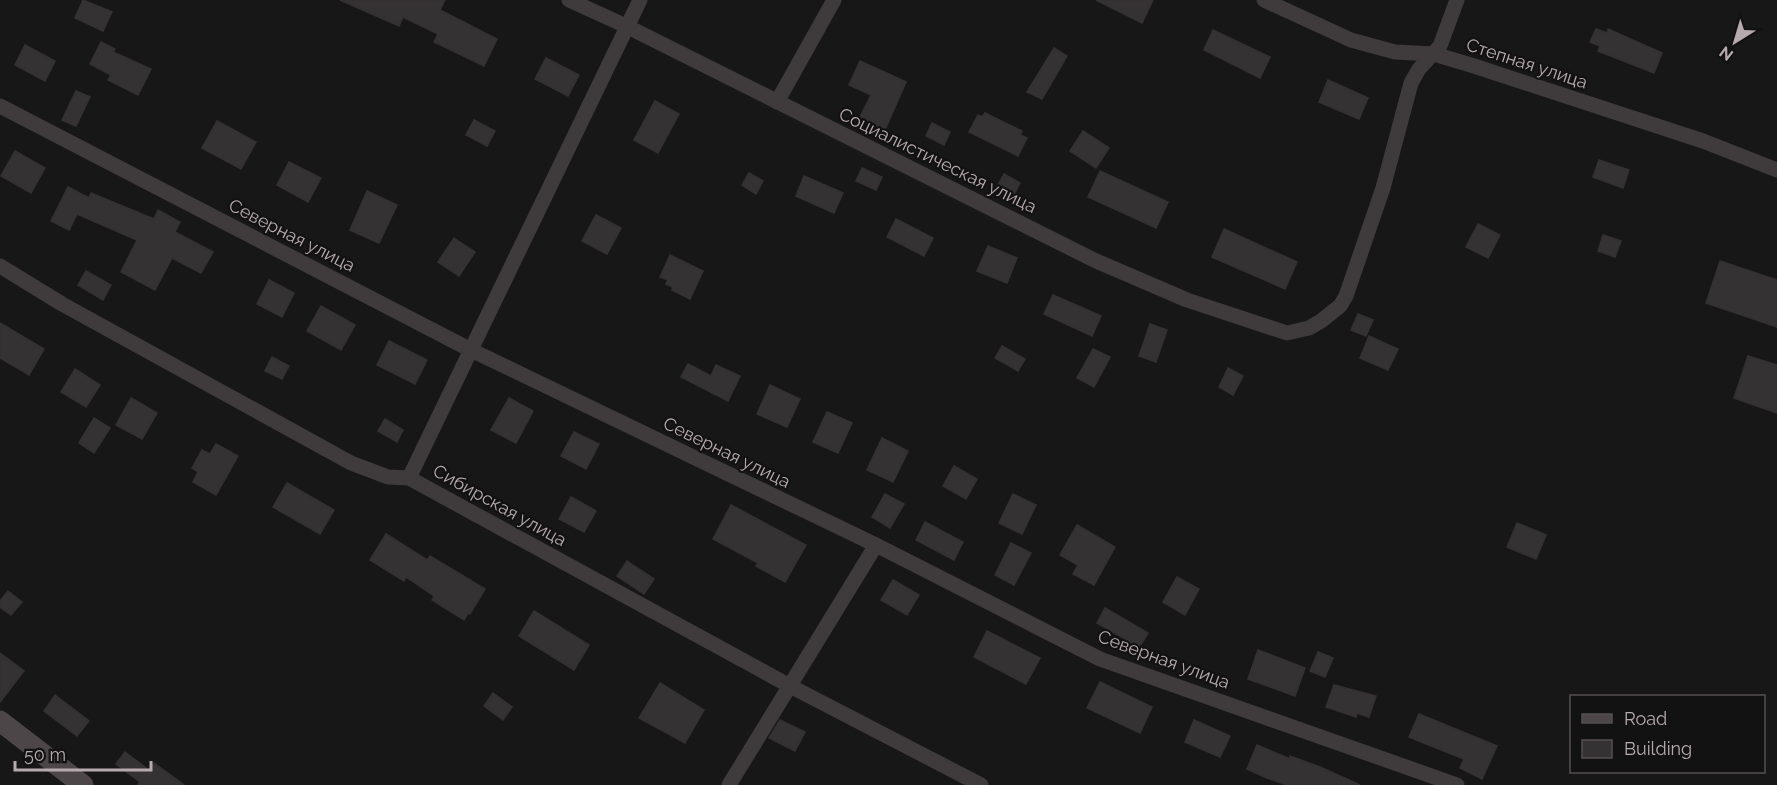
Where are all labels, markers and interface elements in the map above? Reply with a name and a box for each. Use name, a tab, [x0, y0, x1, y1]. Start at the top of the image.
north arrow	[1705, 12, 1765, 72]
street label: Степная улица	[1464, 33, 1590, 93]
text: N	[1716, 42, 1737, 65]
street label: Социалистическая улица	[836, 103, 1040, 217]
street label: Северная улица	[225, 194, 359, 276]
street label: Северная улица	[660, 412, 794, 492]
street label: Сибирская улица	[430, 460, 570, 550]
street label: Северная улица	[1095, 625, 1233, 693]
legend	[1570, 695, 1765, 773]
text: Road	[1624, 708, 1667, 729]
scale bar	[15, 734, 152, 772]
text: Building	[1624, 738, 1692, 759]
text: 50 m	[24, 744, 66, 765]

